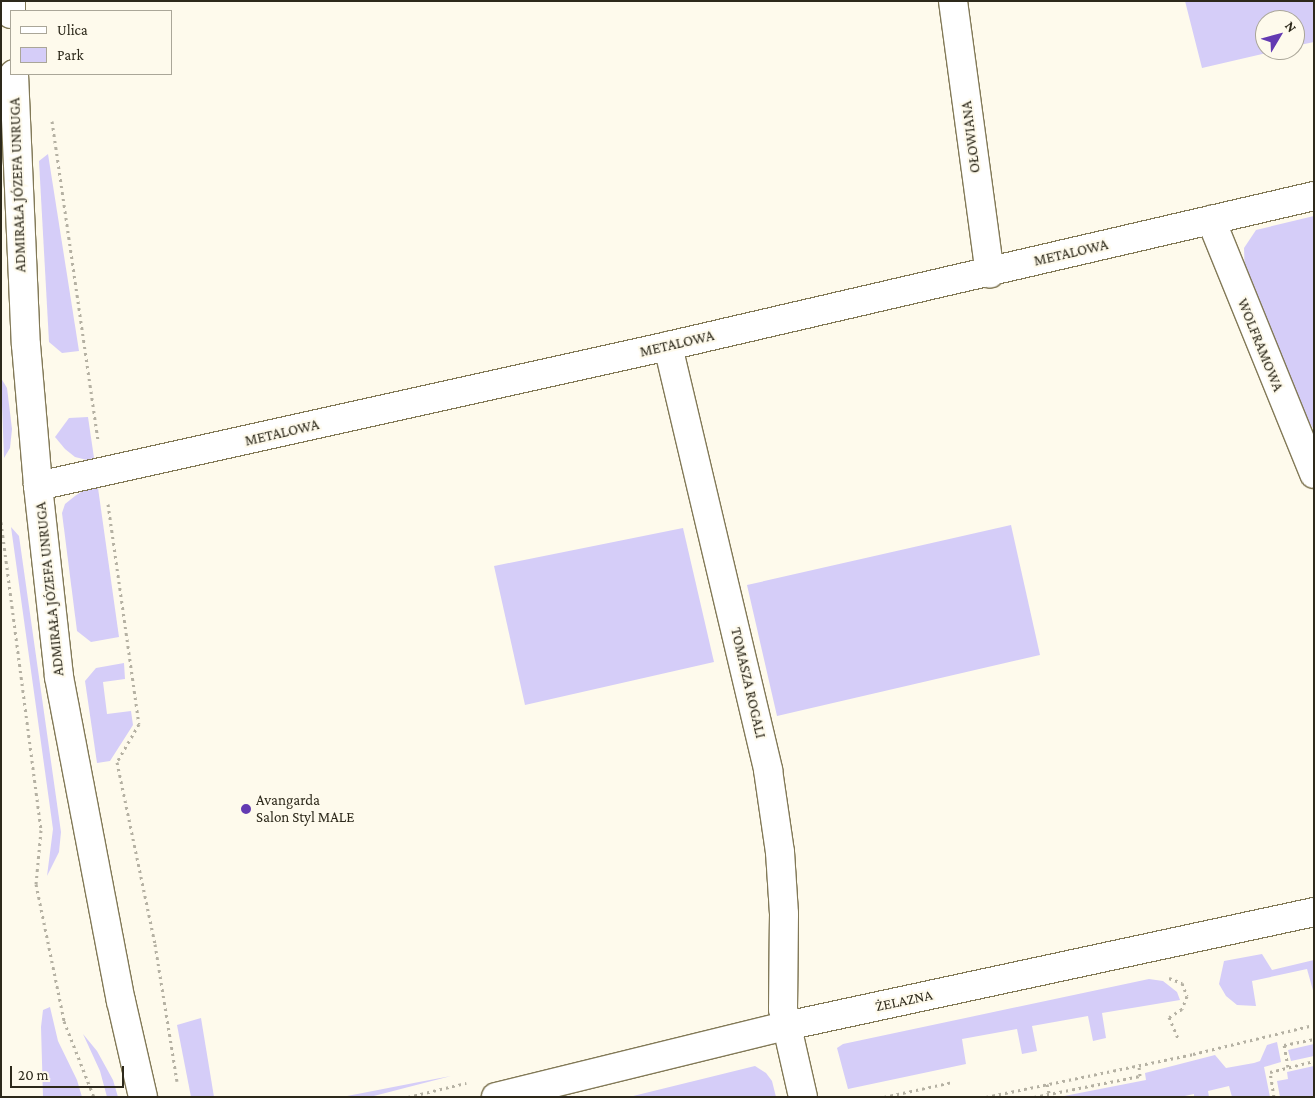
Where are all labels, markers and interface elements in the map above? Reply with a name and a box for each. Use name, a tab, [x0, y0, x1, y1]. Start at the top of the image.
legend	[10, 10, 172, 75]
north arrow	[1255, 10, 1305, 60]
text: N	[1282, 18, 1300, 35]
text: Ulica	[57, 22, 88, 38]
text: Park	[57, 47, 84, 63]
street label: ADMIRAŁA JÓZEFA UNRUGA	[6, 97, 30, 273]
street label: OŁOWIANA	[958, 100, 984, 174]
street label: METALOWA	[1032, 236, 1110, 270]
street label: WOLFRAMOWA	[1233, 296, 1287, 394]
street label: METALOWA	[638, 327, 716, 361]
street label: METALOWA	[243, 416, 321, 450]
street label: ADMIRAŁA JÓZEFA UNRUGA	[32, 501, 68, 677]
street label: TOMASZA ROGALI	[726, 626, 770, 740]
place label: Avangarda Salon Styl MALE	[256, 791, 354, 826]
marker: Avangarda Salon Styl MALE	[240, 803, 252, 815]
street label: ŻELAZNA	[874, 986, 934, 1016]
scale bar	[12, 1056, 126, 1088]
text: 20 m	[18, 1067, 49, 1083]

